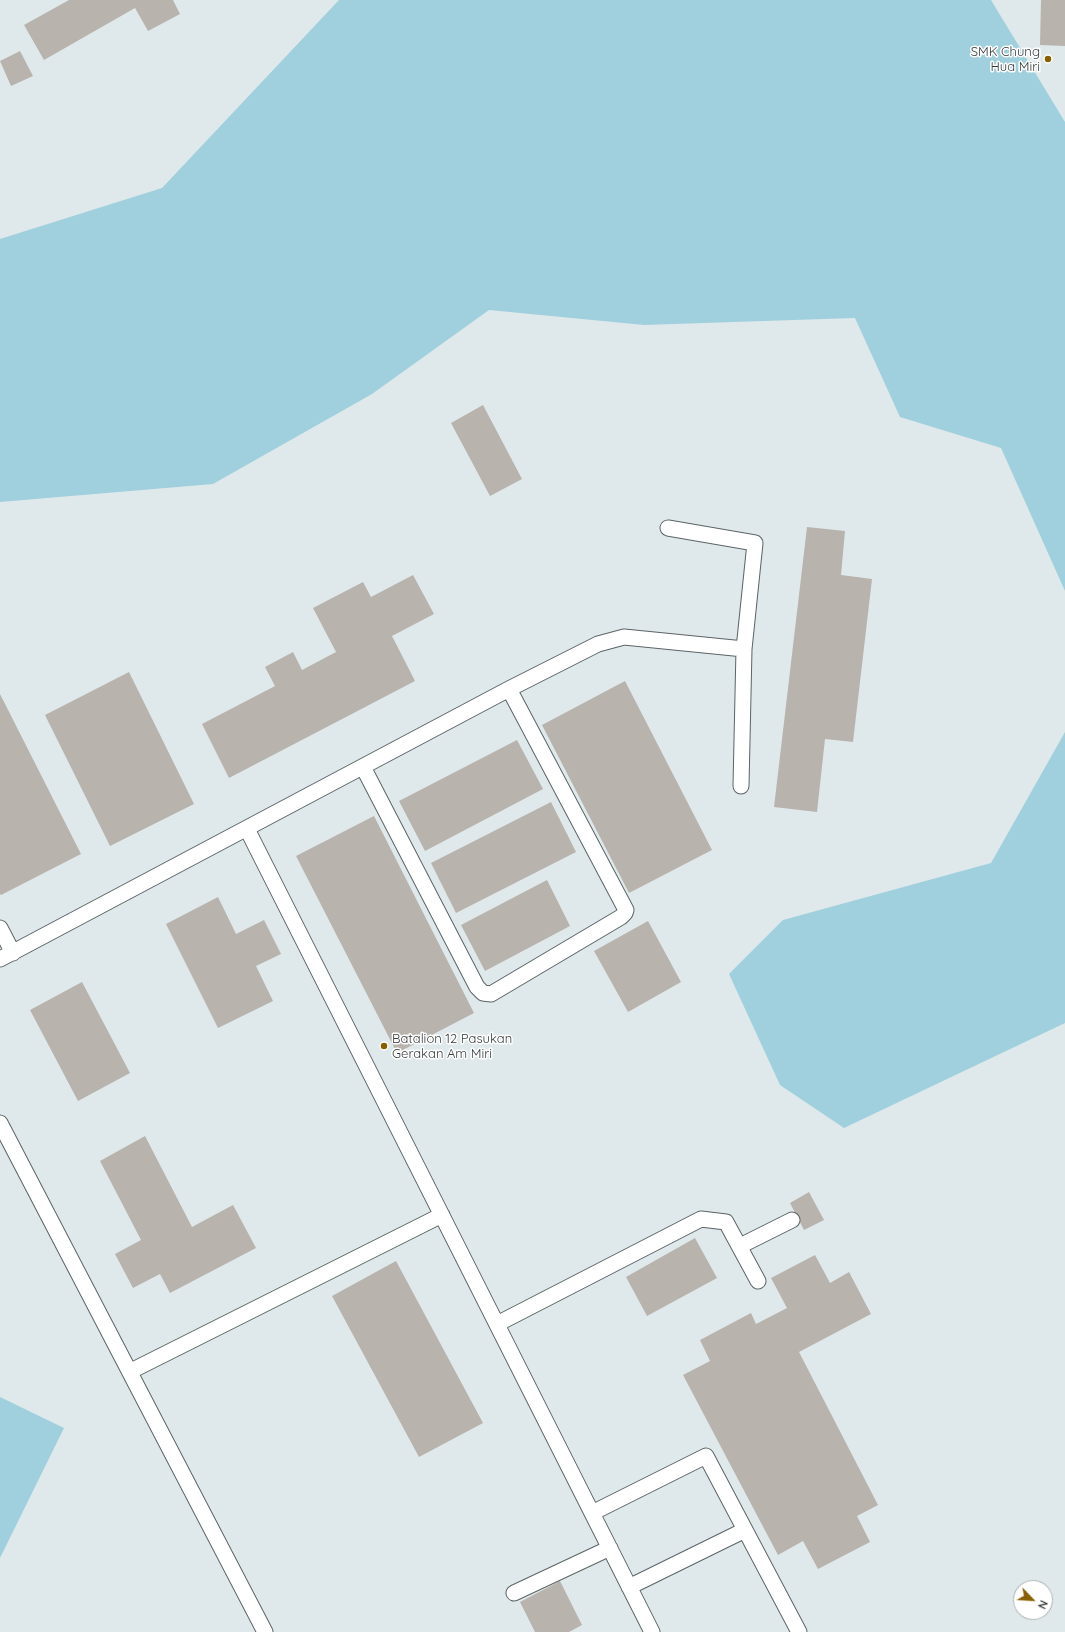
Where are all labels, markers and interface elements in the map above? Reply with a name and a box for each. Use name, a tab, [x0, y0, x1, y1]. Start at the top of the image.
place label: SMK Chung Hua Miri	[971, 44, 1040, 75]
marker: SMK Chung Hua Miri	[1043, 54, 1053, 64]
place label: Batalion 12 Pasukan Gerakan Am Miri	[392, 1031, 512, 1062]
marker: Batalion 12 Pasukan Gerakan Am Miri	[379, 1041, 389, 1051]
north arrow	[1013, 1580, 1053, 1620]
text: N	[1035, 1598, 1051, 1611]

